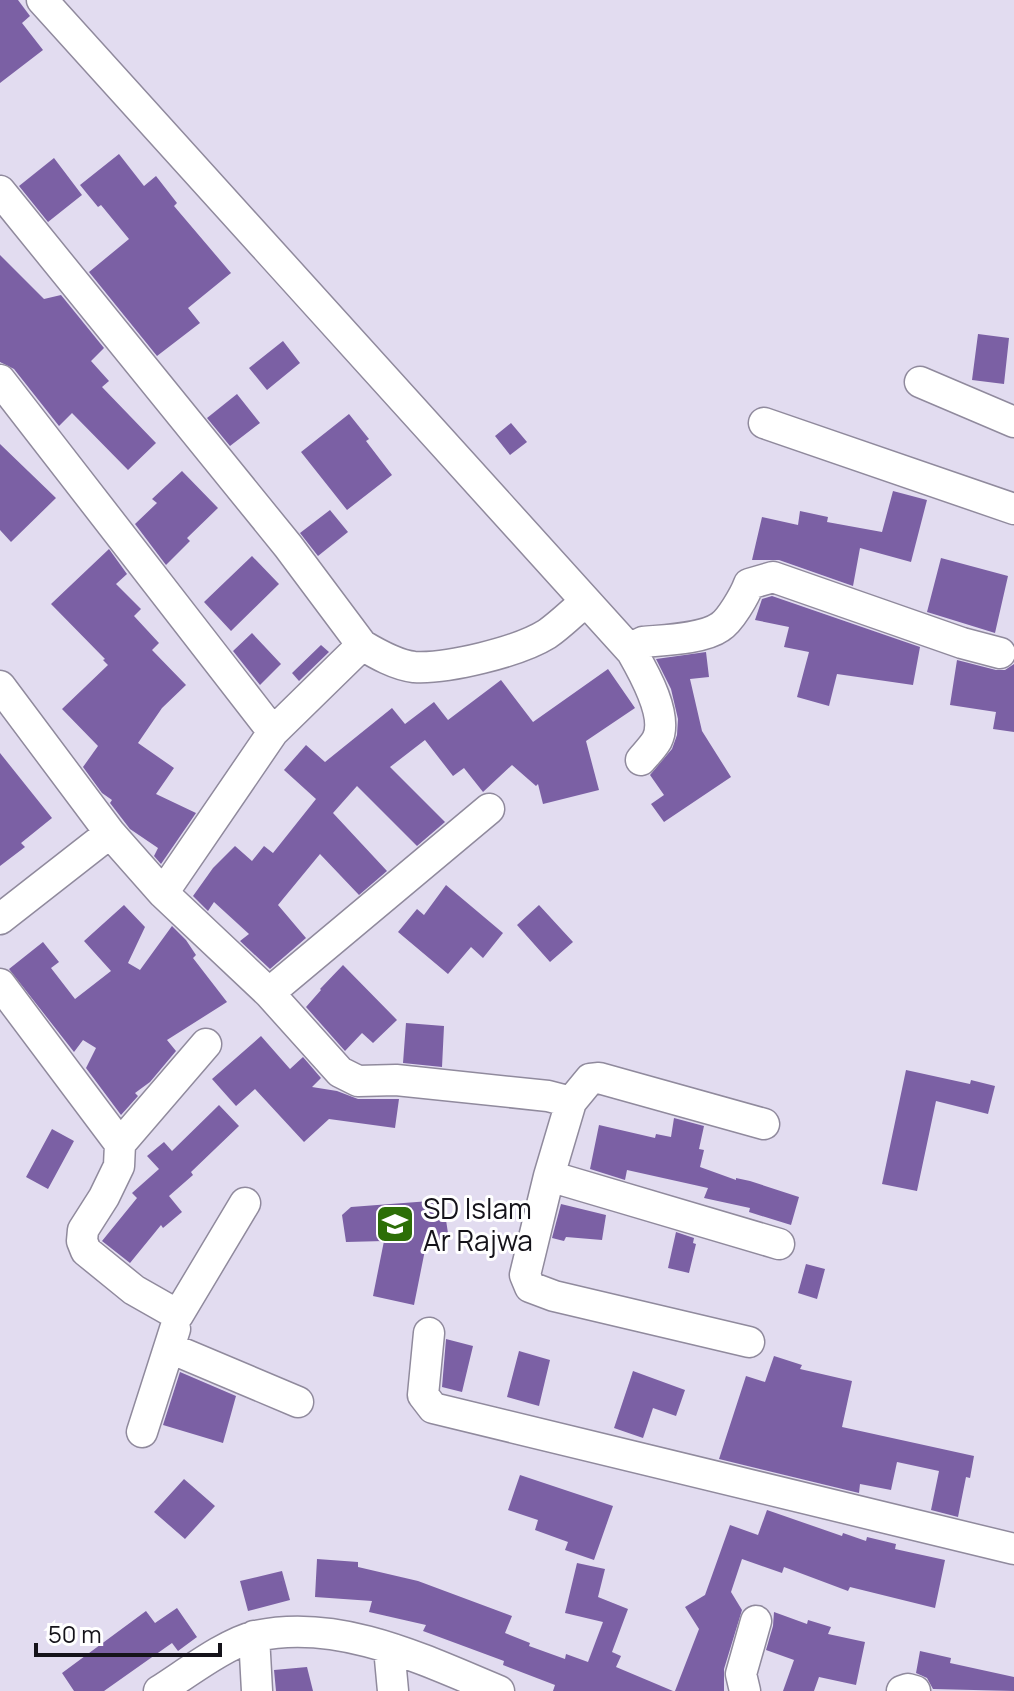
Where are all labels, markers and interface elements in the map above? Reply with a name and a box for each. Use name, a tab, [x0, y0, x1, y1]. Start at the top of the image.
place label: SD Islam Ar Rajwa	[423, 1189, 533, 1259]
school or university icon: SD Islam Ar Rajwa	[374, 1203, 416, 1245]
scale bar	[36, 1607, 220, 1657]
text: 50 m	[48, 1617, 102, 1650]

